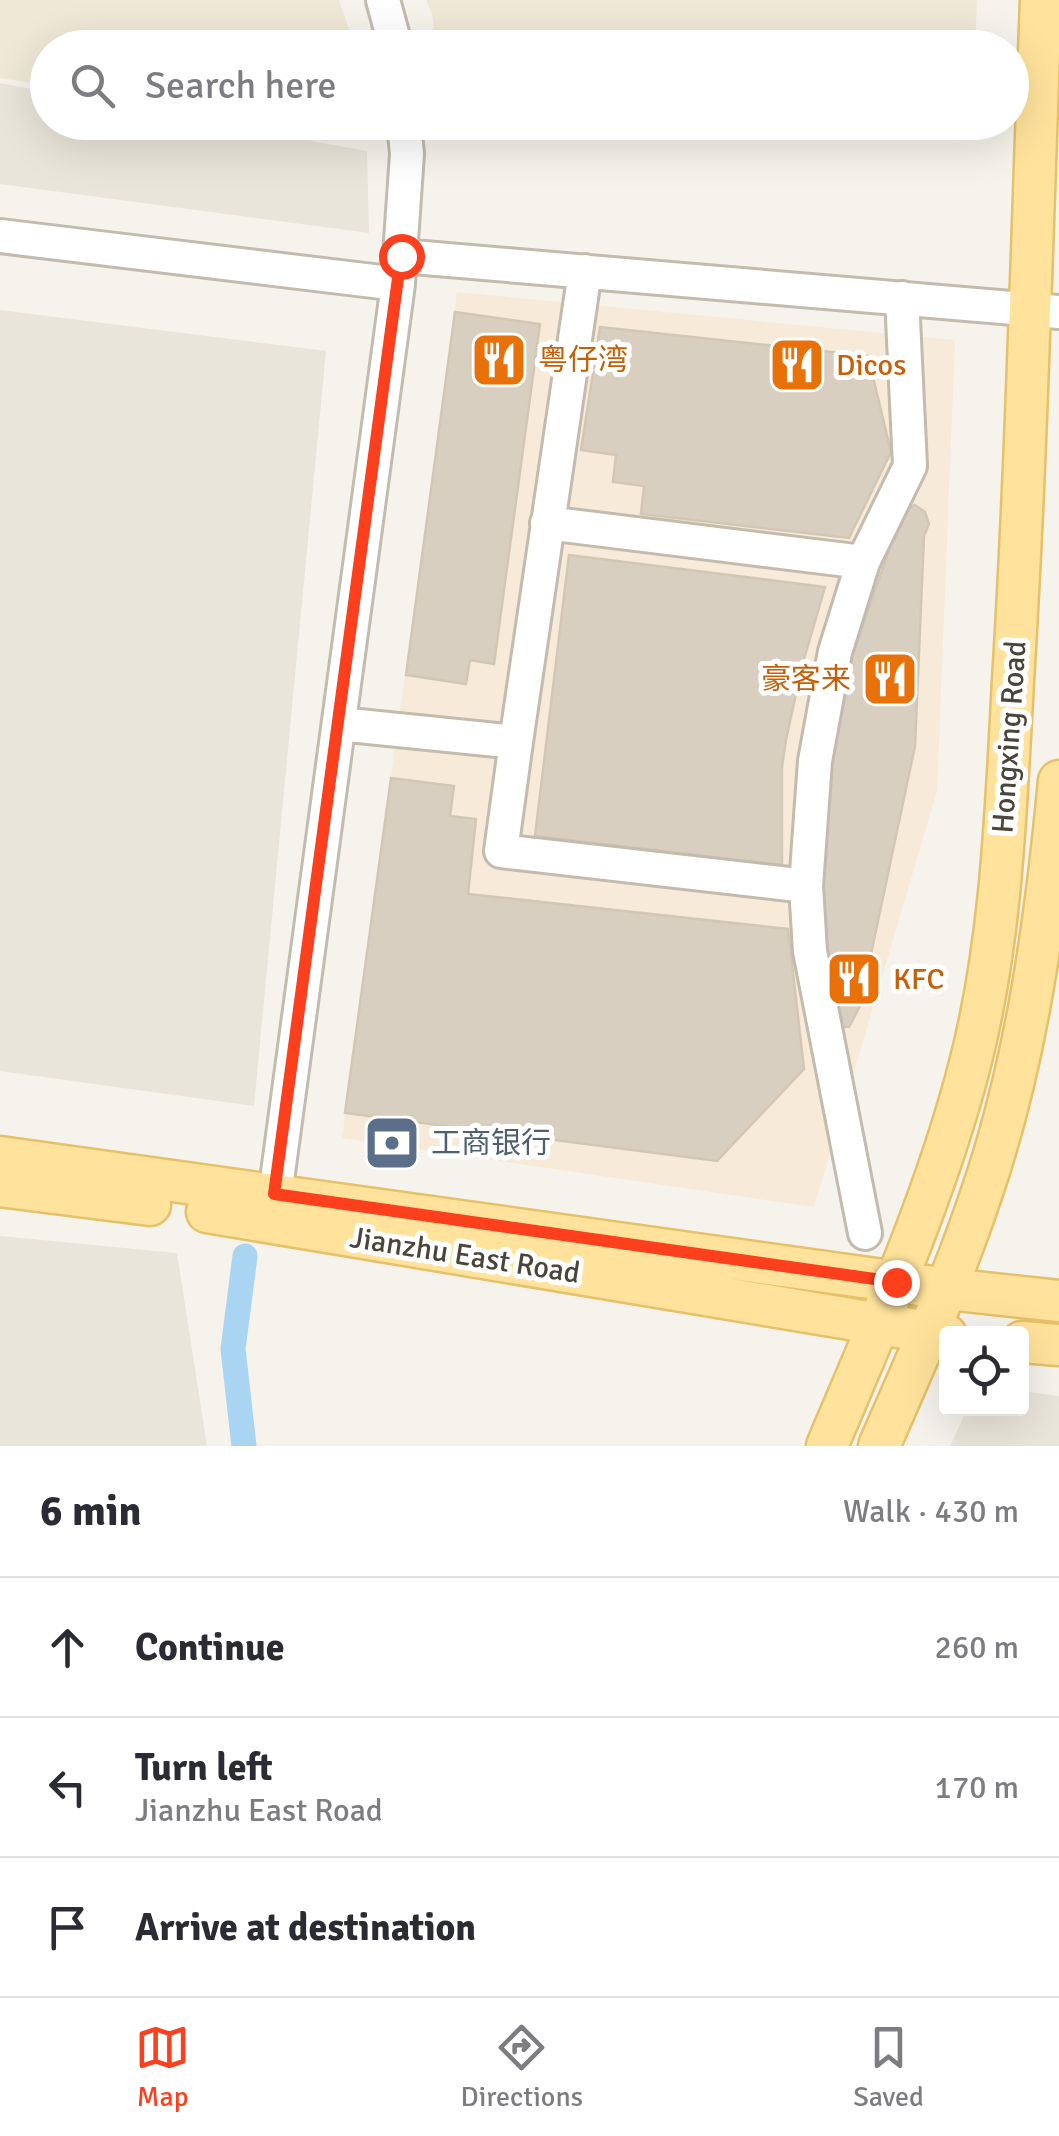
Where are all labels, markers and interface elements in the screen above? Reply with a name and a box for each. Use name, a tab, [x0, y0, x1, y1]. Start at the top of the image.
search box	[30, 30, 1029, 140]
icon: search	[65, 58, 120, 113]
text: Search here	[145, 62, 337, 109]
route start	[379, 234, 425, 280]
restaurant icon: 粤仔湾	[469, 330, 529, 390]
restaurant icon: Dicos	[767, 335, 827, 395]
place label: 粤仔湾	[538, 342, 628, 379]
place label: Dicos	[836, 347, 906, 384]
street label: Hongxing Road	[984, 639, 1035, 835]
restaurant icon: 豪客来	[860, 649, 920, 709]
place label: 豪客来	[761, 661, 851, 698]
restaurant icon: KFC	[824, 949, 884, 1009]
place label: KFC	[893, 961, 945, 998]
bank icon: 工商银行	[362, 1113, 422, 1173]
place label: 工商银行	[431, 1125, 551, 1162]
street label: Jianzhu East Road	[347, 1219, 583, 1292]
route end	[874, 1260, 920, 1306]
map controls	[939, 1326, 1029, 1416]
button: locate	[939, 1326, 1029, 1416]
text: 6 min	[40, 1486, 141, 1537]
text: Walk · 430 m	[843, 1492, 1019, 1531]
icon: ahead	[40, 1620, 95, 1675]
text: Continue	[135, 1624, 285, 1671]
text: 260 m	[935, 1628, 1019, 1667]
text: Turn left	[135, 1744, 273, 1791]
icon: left	[40, 1760, 95, 1815]
text: 170 m	[935, 1768, 1019, 1807]
text: Jianzhu East Road	[135, 1791, 383, 1830]
icon: arrive	[40, 1900, 95, 1955]
text: Arrive at destination	[135, 1904, 476, 1951]
tab: Map	[135, 2020, 190, 2114]
tab: Directions	[461, 2020, 583, 2114]
tab: Saved	[853, 2020, 924, 2114]

